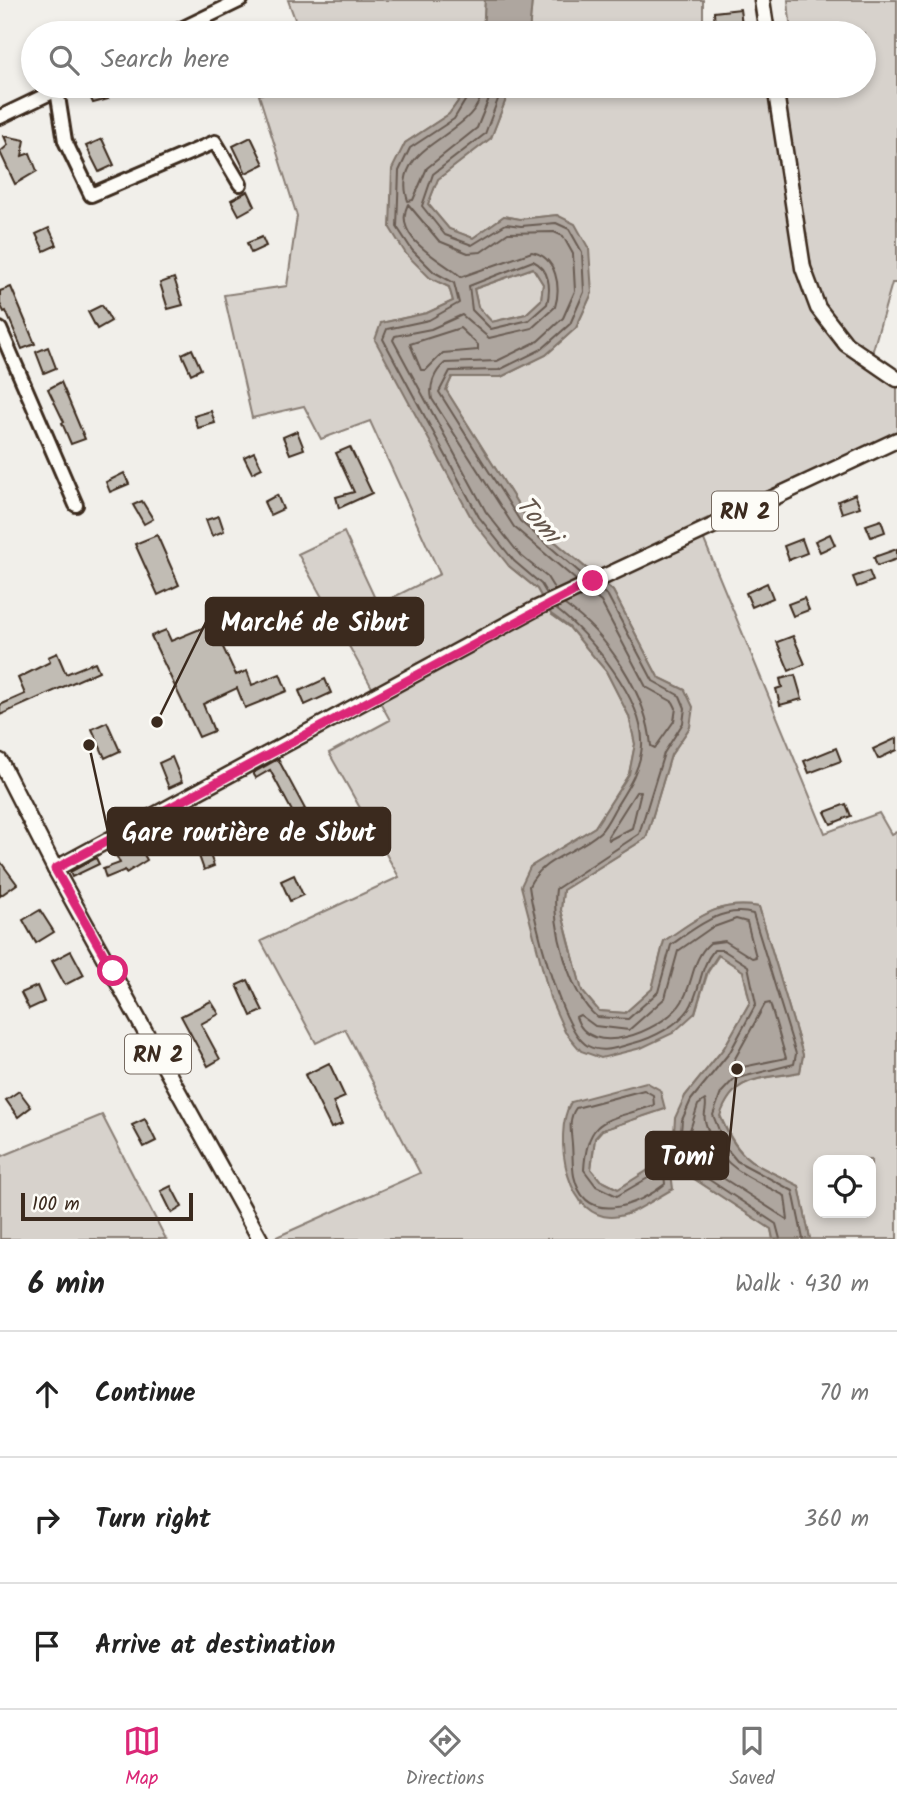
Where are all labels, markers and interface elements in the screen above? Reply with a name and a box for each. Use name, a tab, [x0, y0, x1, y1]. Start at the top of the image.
search box	[21, 21, 876, 98]
text: Search here	[101, 39, 229, 81]
icon: search	[45, 41, 83, 79]
water label: Tomi	[504, 487, 574, 558]
road number: RN 2	[712, 491, 778, 530]
route end	[577, 565, 608, 596]
callout: Marché de Sibut	[206, 598, 423, 645]
text: Marché de Sibut	[221, 603, 409, 645]
callout: Gare routière de Sibut	[108, 808, 390, 855]
text: Gare routière de Sibut	[122, 813, 376, 855]
route start	[97, 955, 128, 986]
road number: RN 2	[125, 1035, 191, 1074]
callout: Tomi	[646, 1132, 728, 1179]
text: Tomi	[660, 1137, 715, 1179]
map controls	[813, 1155, 876, 1218]
button: locate	[813, 1155, 876, 1218]
scale bar	[21, 1190, 192, 1222]
text: 100 m	[32, 1190, 80, 1220]
text: 6 min	[28, 1261, 105, 1309]
text: Walk · 430 m	[735, 1267, 869, 1303]
text: Continue	[95, 1373, 196, 1415]
icon: ahead	[28, 1375, 66, 1413]
text: 70 m	[819, 1376, 869, 1412]
text: Turn right	[95, 1499, 211, 1541]
icon: right	[28, 1501, 66, 1539]
text: 360 m	[804, 1502, 869, 1538]
text: Arrive at destination	[95, 1625, 335, 1667]
icon: arrive	[28, 1627, 66, 1665]
tab: Map	[123, 1722, 161, 1794]
tab: Directions	[406, 1722, 484, 1794]
tab: Saved	[729, 1722, 774, 1794]

